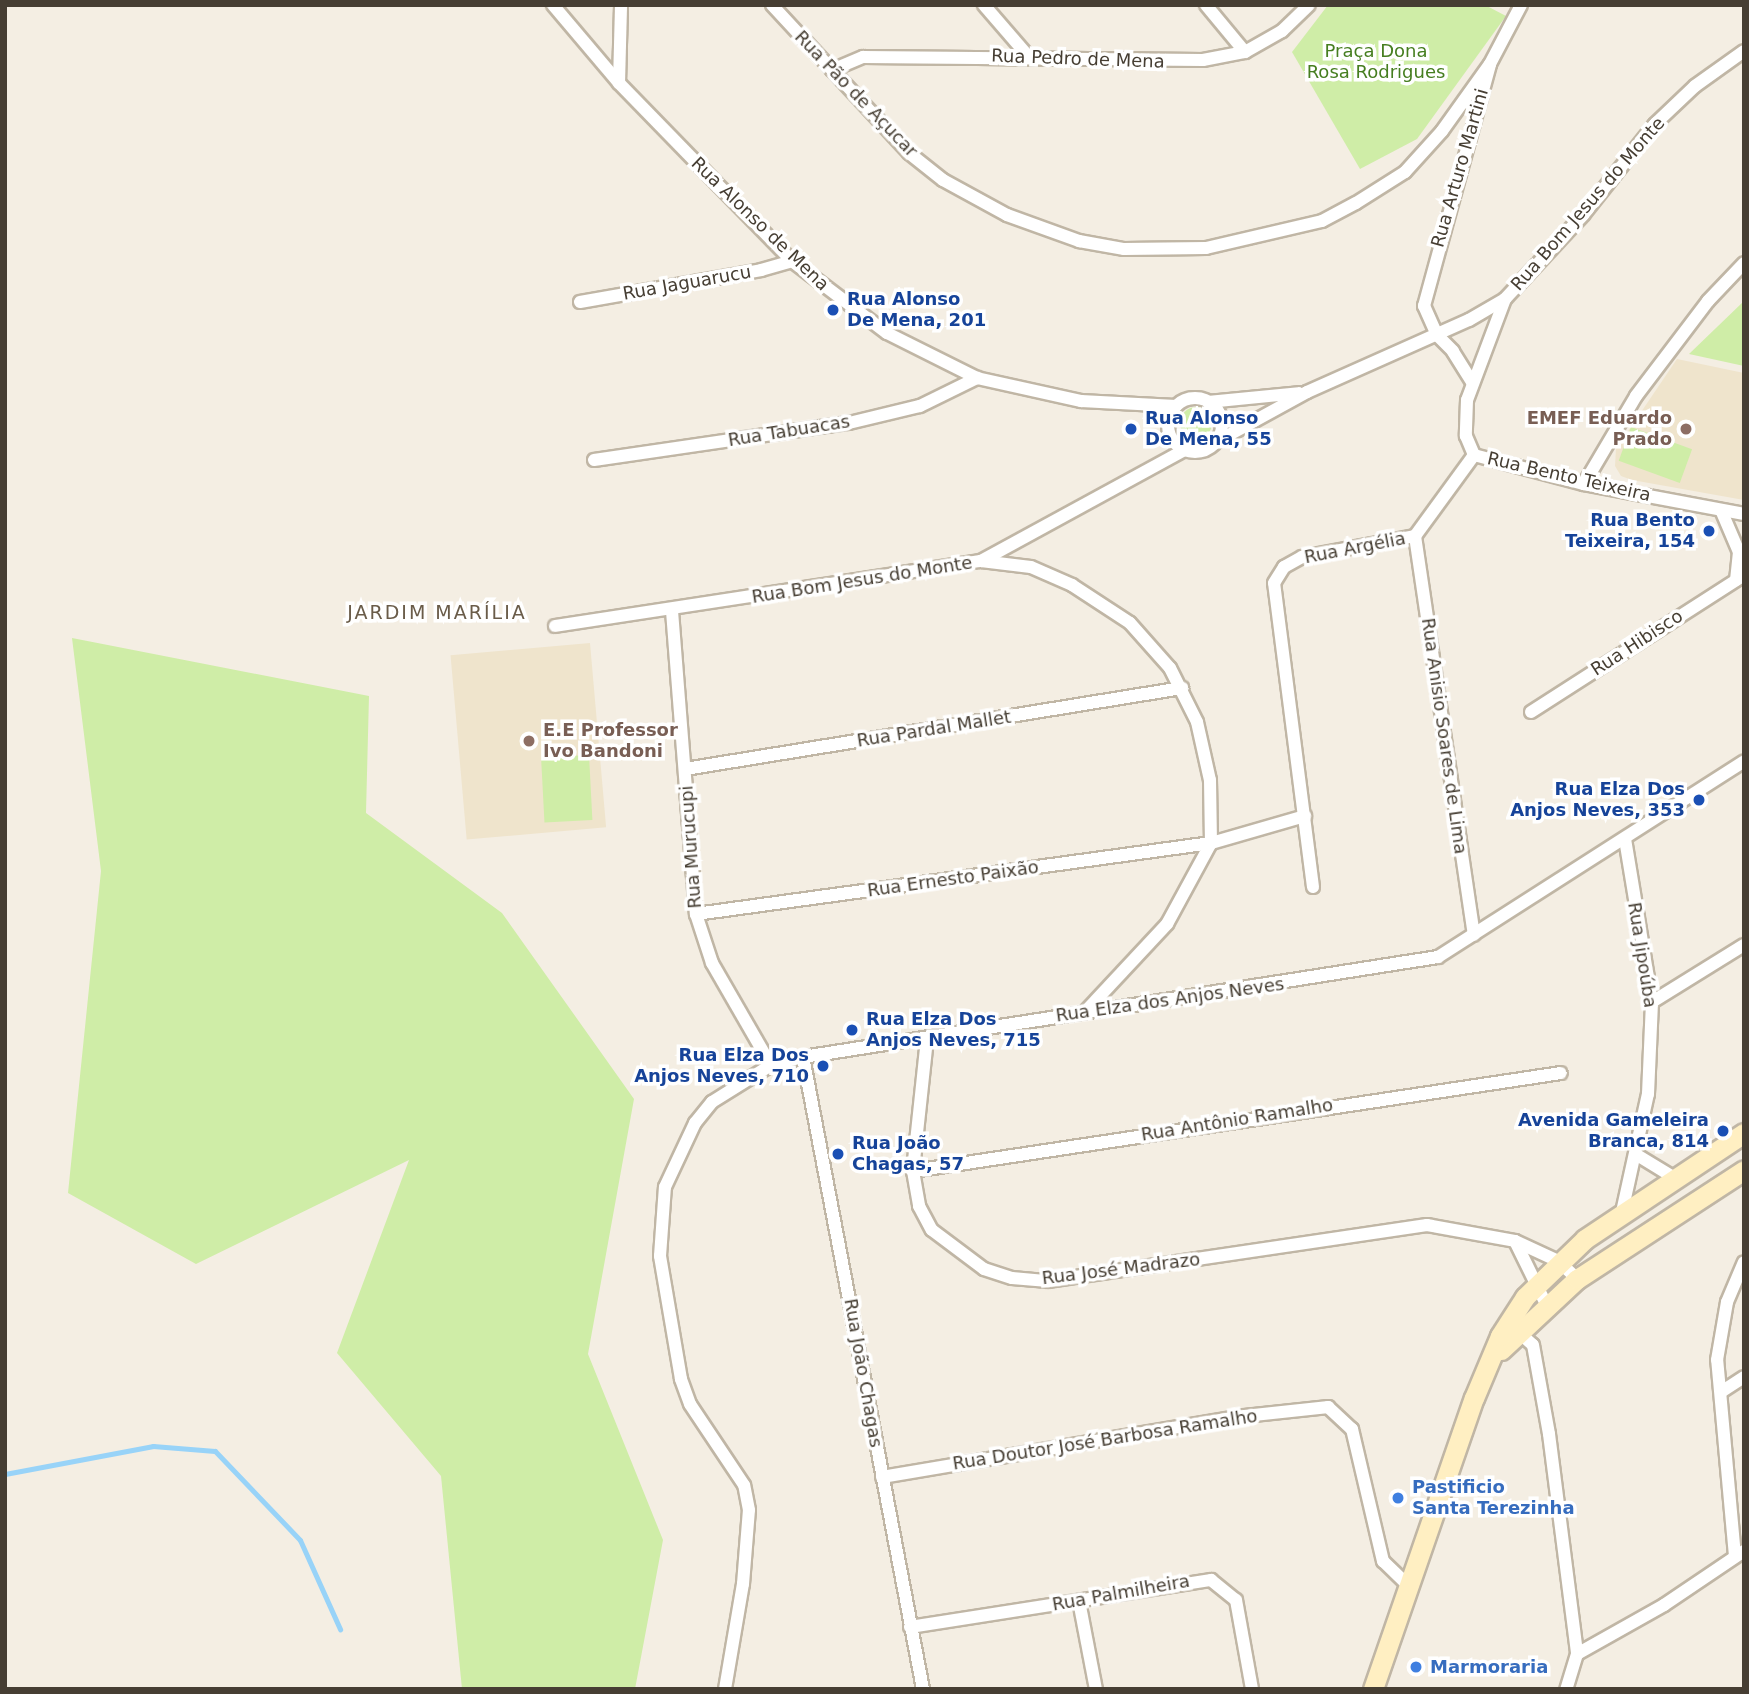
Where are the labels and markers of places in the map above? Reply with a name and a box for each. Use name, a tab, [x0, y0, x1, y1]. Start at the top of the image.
place label: Rua Alonso De Mena, 201	[847, 289, 986, 332]
marker: Rua Alonso De Mena, 201	[825, 302, 841, 318]
place label: Rua Alonso De Mena, 55	[1145, 408, 1272, 450]
place label: EMEF Eduardo Prado	[1527, 408, 1672, 450]
marker: Rua Alonso De Mena, 55	[1123, 421, 1139, 437]
marker: EMEF Eduardo Prado	[1678, 421, 1694, 437]
place label: Rua Bento Teixeira, 154	[1565, 510, 1695, 552]
marker: Rua Bento Teixeira, 154	[1701, 523, 1717, 539]
place label: E.E Professor Ivo Bandoni	[543, 720, 678, 762]
marker: E.E Professor Ivo Bandoni	[521, 733, 537, 749]
place label: Rua Elza Dos Anjos Neves, 353	[1510, 779, 1685, 822]
marker: Rua Elza Dos Anjos Neves, 353	[1691, 792, 1707, 808]
place label: Rua Elza Dos Anjos Neves, 715	[866, 1009, 1041, 1052]
marker: Rua Elza Dos Anjos Neves, 715	[844, 1022, 860, 1038]
place label: Rua Elza Dos Anjos Neves, 710	[634, 1045, 809, 1088]
marker: Rua Elza Dos Anjos Neves, 710	[815, 1058, 831, 1074]
place label: Avenida Gameleira Branca, 814	[1518, 1110, 1709, 1152]
marker: Avenida Gameleira Branca, 814	[1715, 1123, 1731, 1139]
place label: Rua João Chagas, 57	[852, 1133, 964, 1176]
marker: Rua João Chagas, 57	[830, 1146, 846, 1162]
place label: Pastificio Santa Terezinha	[1412, 1477, 1575, 1520]
marker: Pastificio Santa Terezinha	[1390, 1490, 1406, 1506]
place label: Marmoraria	[1430, 1656, 1548, 1678]
marker: Marmoraria	[1408, 1659, 1424, 1675]

